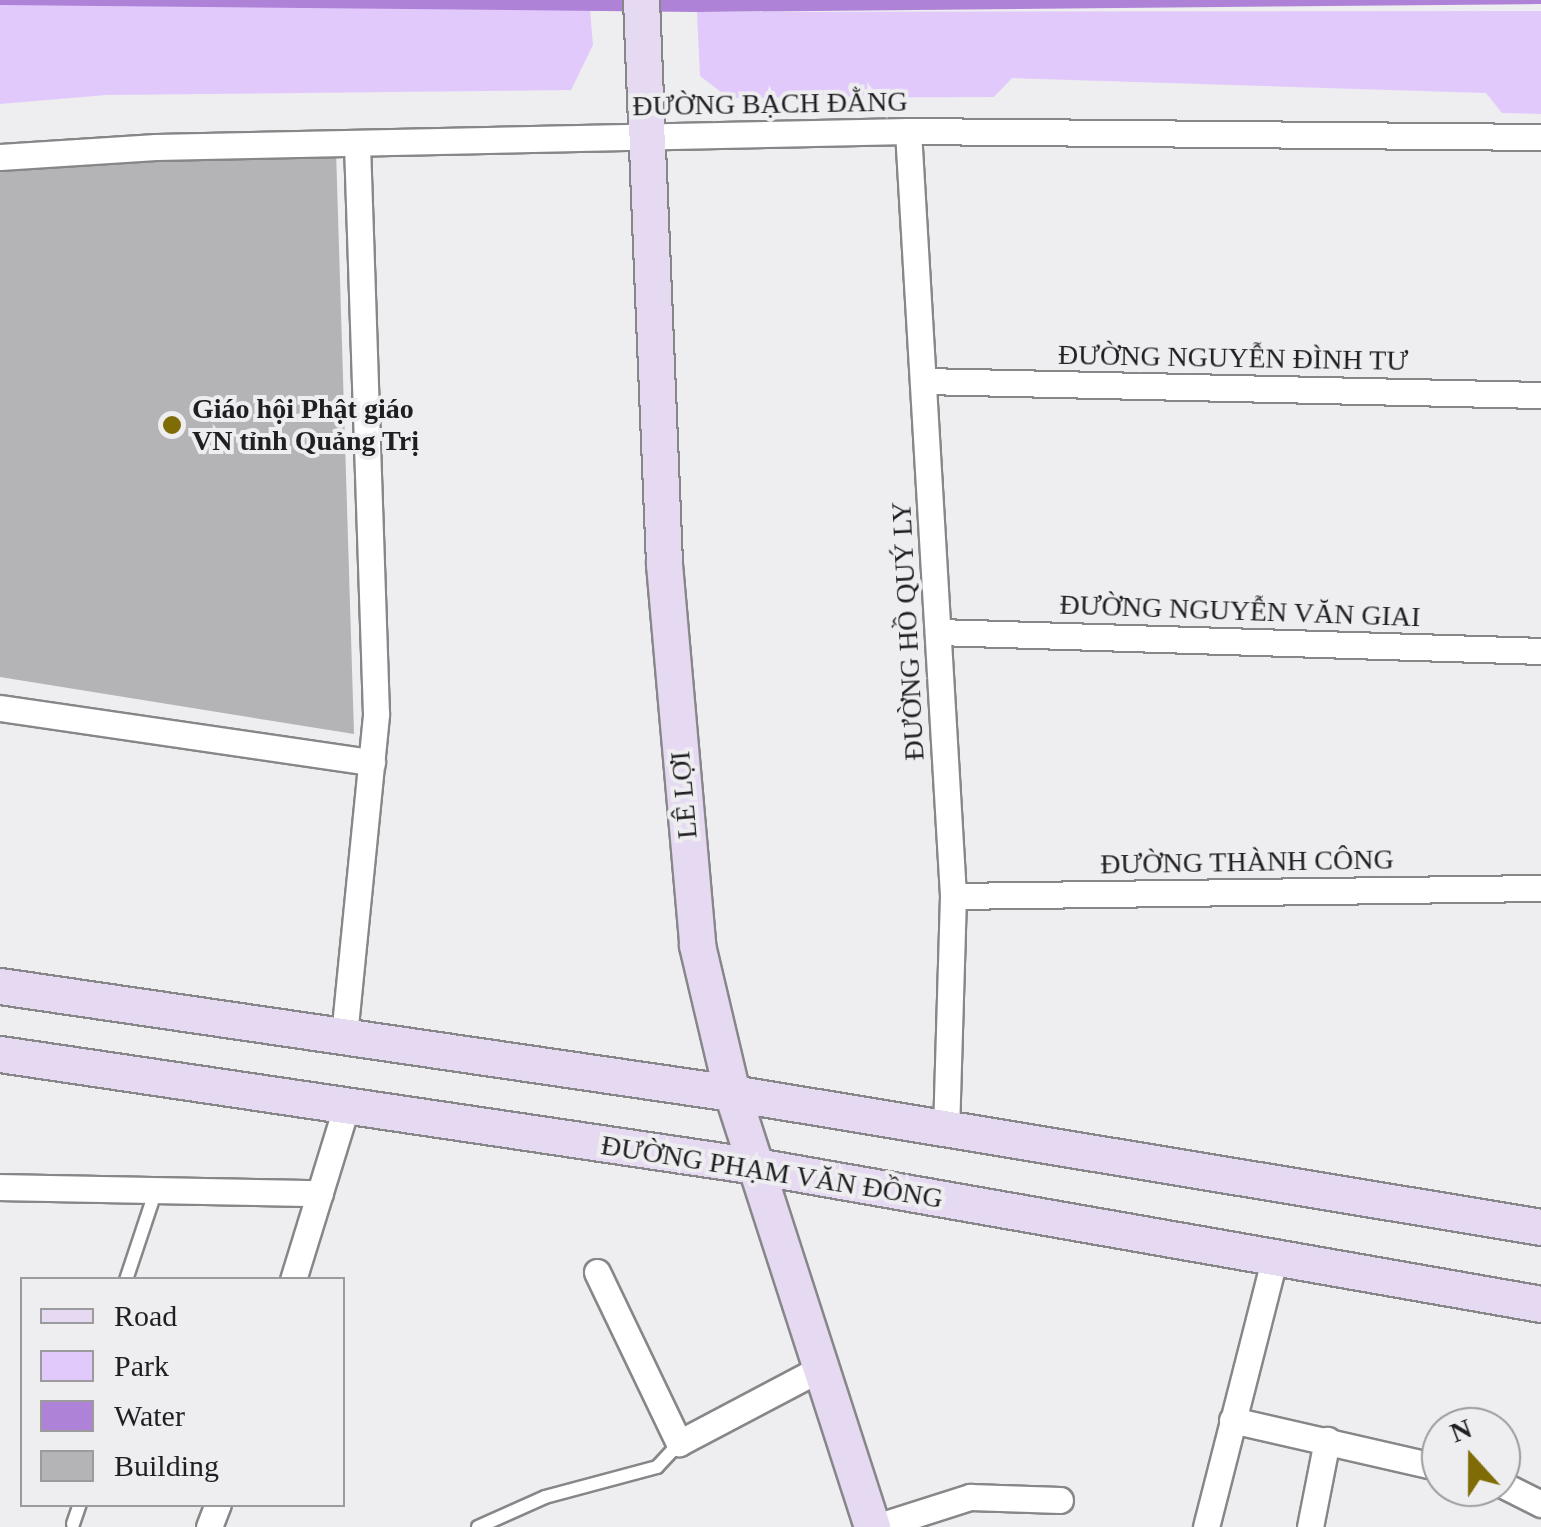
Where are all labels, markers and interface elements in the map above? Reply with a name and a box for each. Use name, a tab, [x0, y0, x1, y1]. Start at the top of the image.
street label: ĐƯỜNG BẠCH ĐẰNG	[632, 85, 908, 123]
street label: ĐƯỜNG NGUYỄN ĐÌNH TƯ	[1057, 338, 1409, 378]
place label: Giáo hội Phật giáo VN tỉnh Quảng Trị	[192, 392, 419, 458]
marker: Giáo hội Phật giáo VN tỉnh Quảng Trị	[161, 414, 183, 436]
street label: ĐƯỜNG HỒ QUÝ LY	[884, 501, 932, 761]
street label: ĐƯỜNG NGUYỄN VĂN GIAI	[1059, 588, 1421, 634]
street label: LÊ LỢI	[663, 750, 705, 840]
street label: ĐƯỜNG THÀNH CÔNG	[1100, 843, 1394, 881]
street label: ĐƯỜNG PHẠM VĂN ĐỒNG	[598, 1128, 946, 1216]
legend	[20, 1277, 345, 1507]
text: Road	[114, 1299, 177, 1332]
text: Park	[114, 1349, 169, 1382]
text: Water	[114, 1399, 185, 1432]
north arrow	[1421, 1407, 1521, 1507]
text: N	[1446, 1412, 1476, 1448]
text: Building	[114, 1449, 219, 1482]

